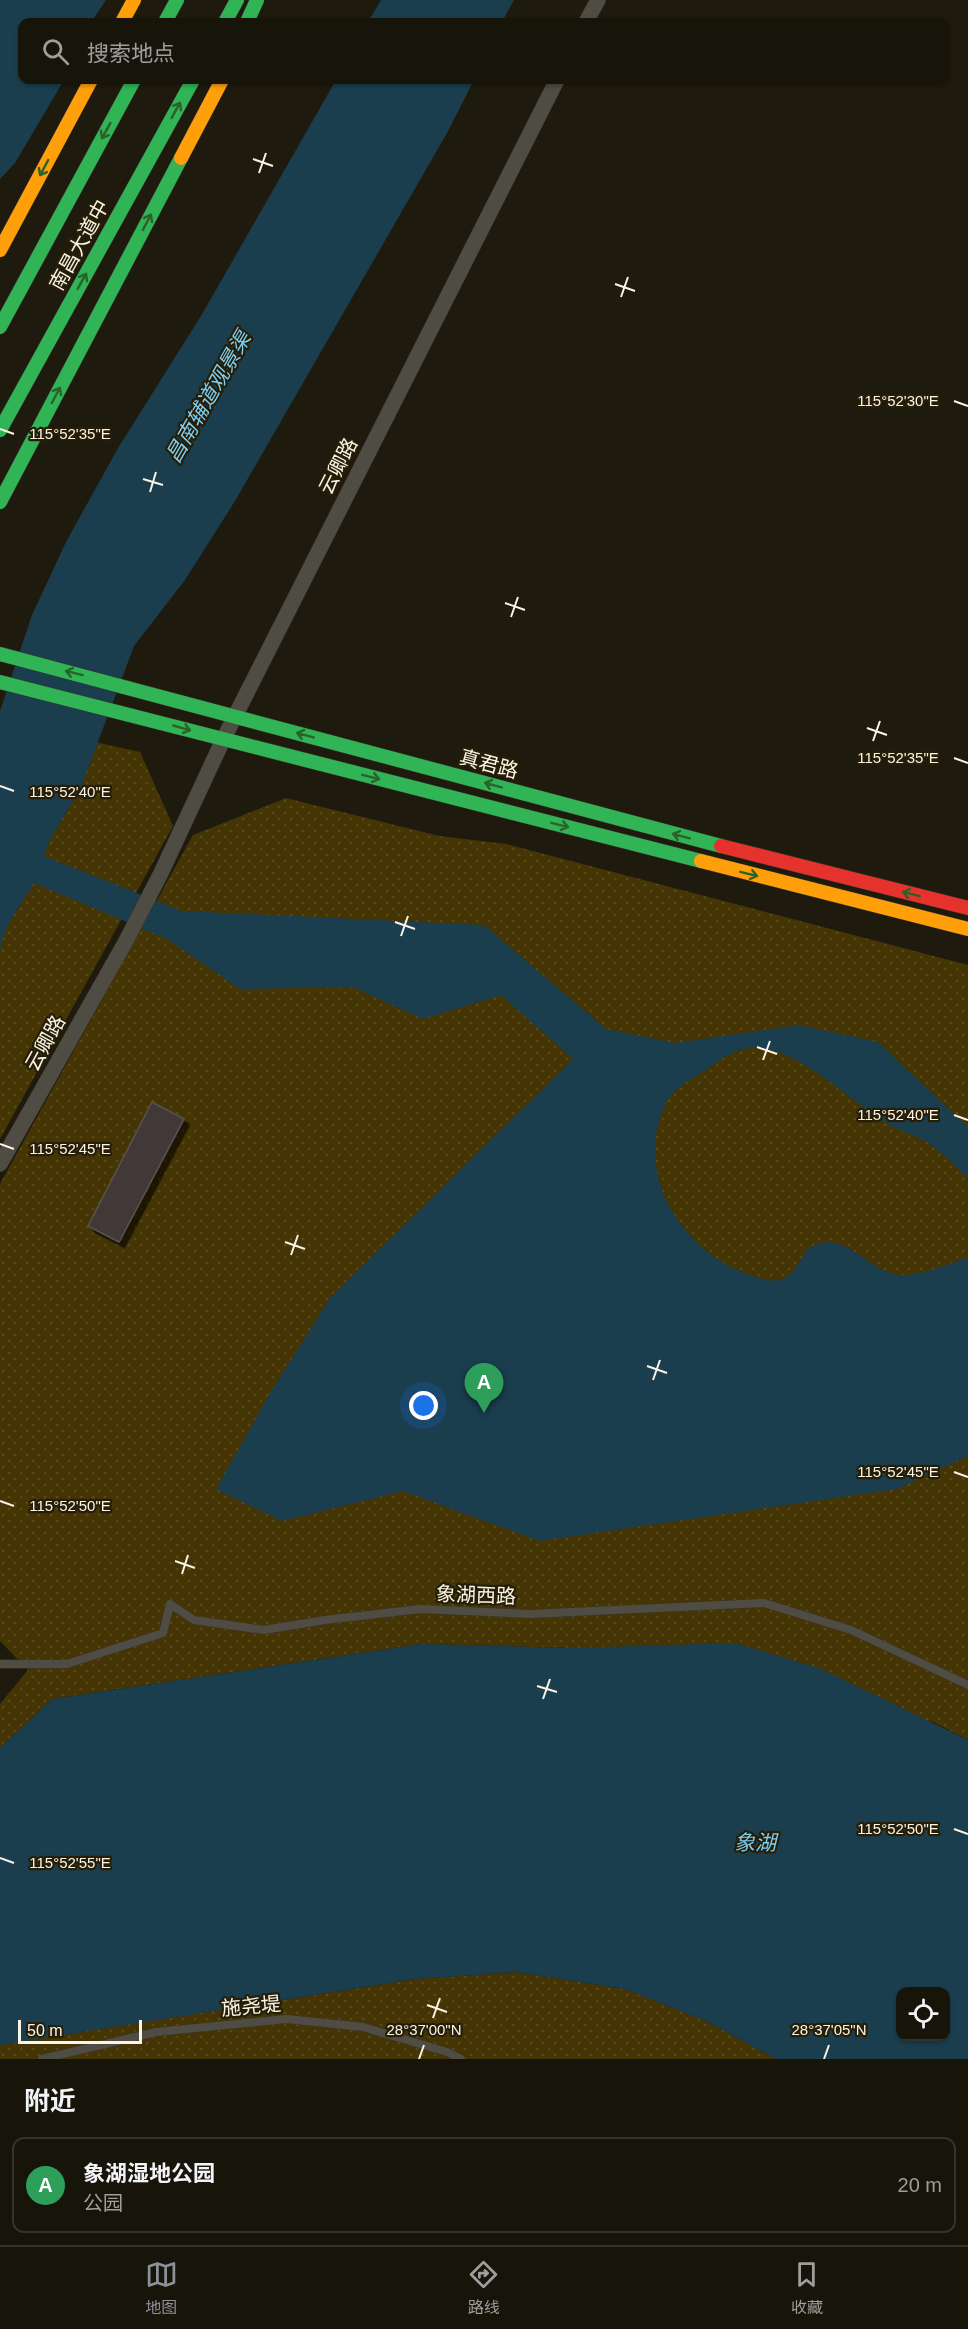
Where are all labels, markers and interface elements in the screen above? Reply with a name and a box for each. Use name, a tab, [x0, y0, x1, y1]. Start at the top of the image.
search box	[18, 18, 950, 84]
icon: search	[39, 35, 72, 68]
text: 搜索地点	[87, 41, 175, 66]
one-way arrow	[170, 102, 182, 119]
one-way arrow	[100, 122, 112, 139]
one-way arrow	[38, 159, 50, 176]
street label: 南昌大道中	[45, 196, 113, 294]
one-way arrow	[141, 214, 153, 231]
one-way arrow	[77, 272, 88, 290]
water label: 昌南辅道观景渠	[161, 325, 256, 466]
one-way arrow	[51, 386, 63, 404]
text: 115°52'30"E	[857, 392, 939, 409]
text: 115°52'35"E	[29, 425, 111, 442]
street label: 云卿路	[315, 434, 361, 498]
one-way arrow	[65, 667, 84, 679]
one-way arrow	[172, 723, 191, 735]
one-way arrow	[296, 728, 315, 740]
street label: 真君路	[457, 746, 521, 782]
text: 115°52'35"E	[857, 749, 939, 766]
one-way arrow	[361, 772, 380, 784]
one-way arrow	[484, 779, 503, 790]
text: 115°52'40"E	[29, 783, 111, 800]
one-way arrow	[550, 820, 569, 832]
one-way arrow	[672, 829, 691, 841]
one-way arrow	[739, 868, 758, 880]
one-way arrow	[902, 887, 921, 899]
street label: 云卿路	[21, 1011, 69, 1075]
text: 115°52'40"E	[857, 1106, 939, 1123]
text: 115°52'45"E	[29, 1140, 111, 1157]
pin: A	[464, 1364, 504, 1413]
your location	[409, 1391, 438, 1420]
text: 115°52'45"E	[857, 1463, 939, 1480]
text: 115°52'50"E	[29, 1497, 111, 1514]
street label: 象湖西路	[436, 1583, 516, 1607]
text: 115°52'50"E	[857, 1820, 939, 1837]
water label: 象湖	[734, 1831, 779, 1854]
text: 115°52'55"E	[29, 1854, 111, 1871]
map controls	[896, 1987, 950, 2041]
button: locate	[896, 1987, 950, 2041]
street label: 施尧堤	[220, 1992, 282, 2020]
scale bar	[18, 2017, 142, 2044]
text: 28°37'00"N	[386, 2021, 462, 2038]
text: 28°37'05"N	[791, 2021, 867, 2038]
text: 50 m	[27, 2022, 63, 2039]
text: 附近	[24, 2086, 76, 2116]
text: 象湖湿地公园	[83, 2161, 215, 2186]
text: A	[38, 2174, 53, 2196]
text: 20 m	[898, 2174, 942, 2196]
text: 公园	[83, 2192, 123, 2214]
tab: 地图	[145, 2258, 178, 2318]
tab: 路线	[467, 2258, 500, 2318]
tab: 收藏	[790, 2258, 823, 2318]

